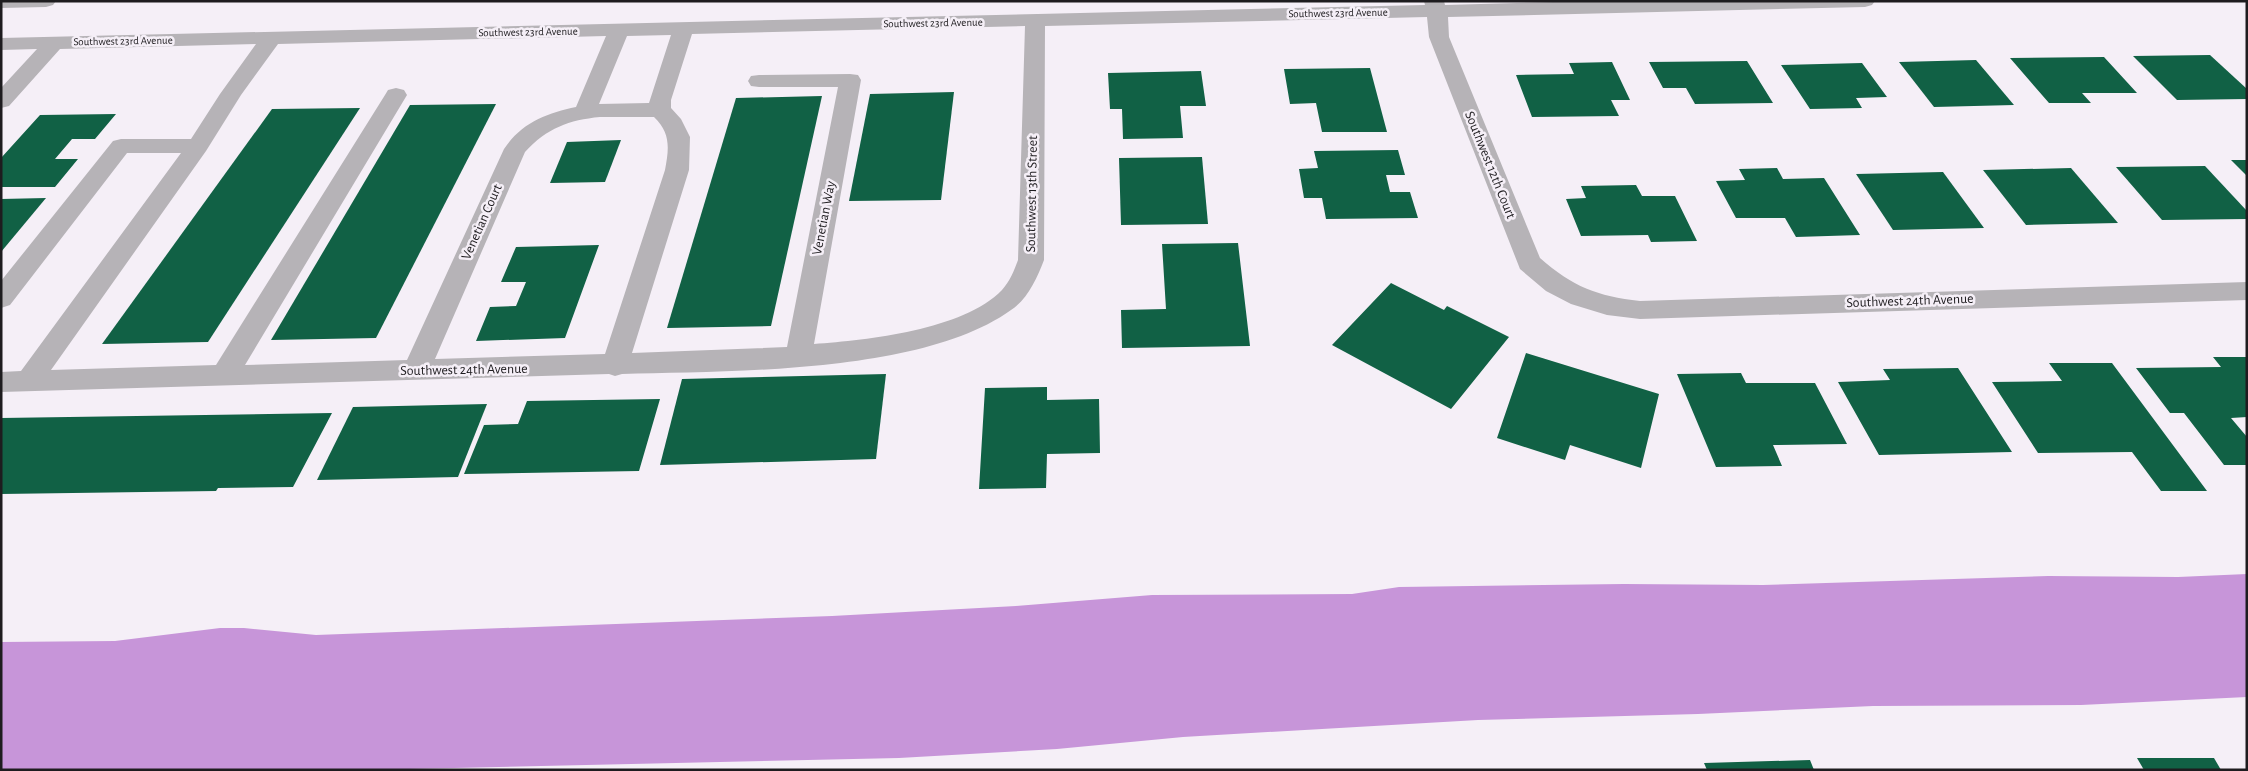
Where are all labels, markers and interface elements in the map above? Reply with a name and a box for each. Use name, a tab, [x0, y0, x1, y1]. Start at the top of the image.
street label: Southwest 23rd Avenue	[1288, 7, 1388, 19]
street label: Southwest 23rd Avenue	[883, 17, 983, 29]
street label: Southwest 23rd Avenue	[478, 26, 578, 38]
street label: Southwest 23rd Avenue	[73, 35, 173, 47]
street label: Southwest 12th Court	[1462, 109, 1518, 221]
street label: Southwest 13th Street	[1024, 135, 1040, 253]
street label: Venetian Way	[810, 180, 838, 256]
street label: Venetian Court	[459, 182, 505, 262]
street label: Southwest 24th Avenue	[1846, 292, 1974, 310]
street label: Southwest 24th Avenue	[400, 362, 528, 378]

